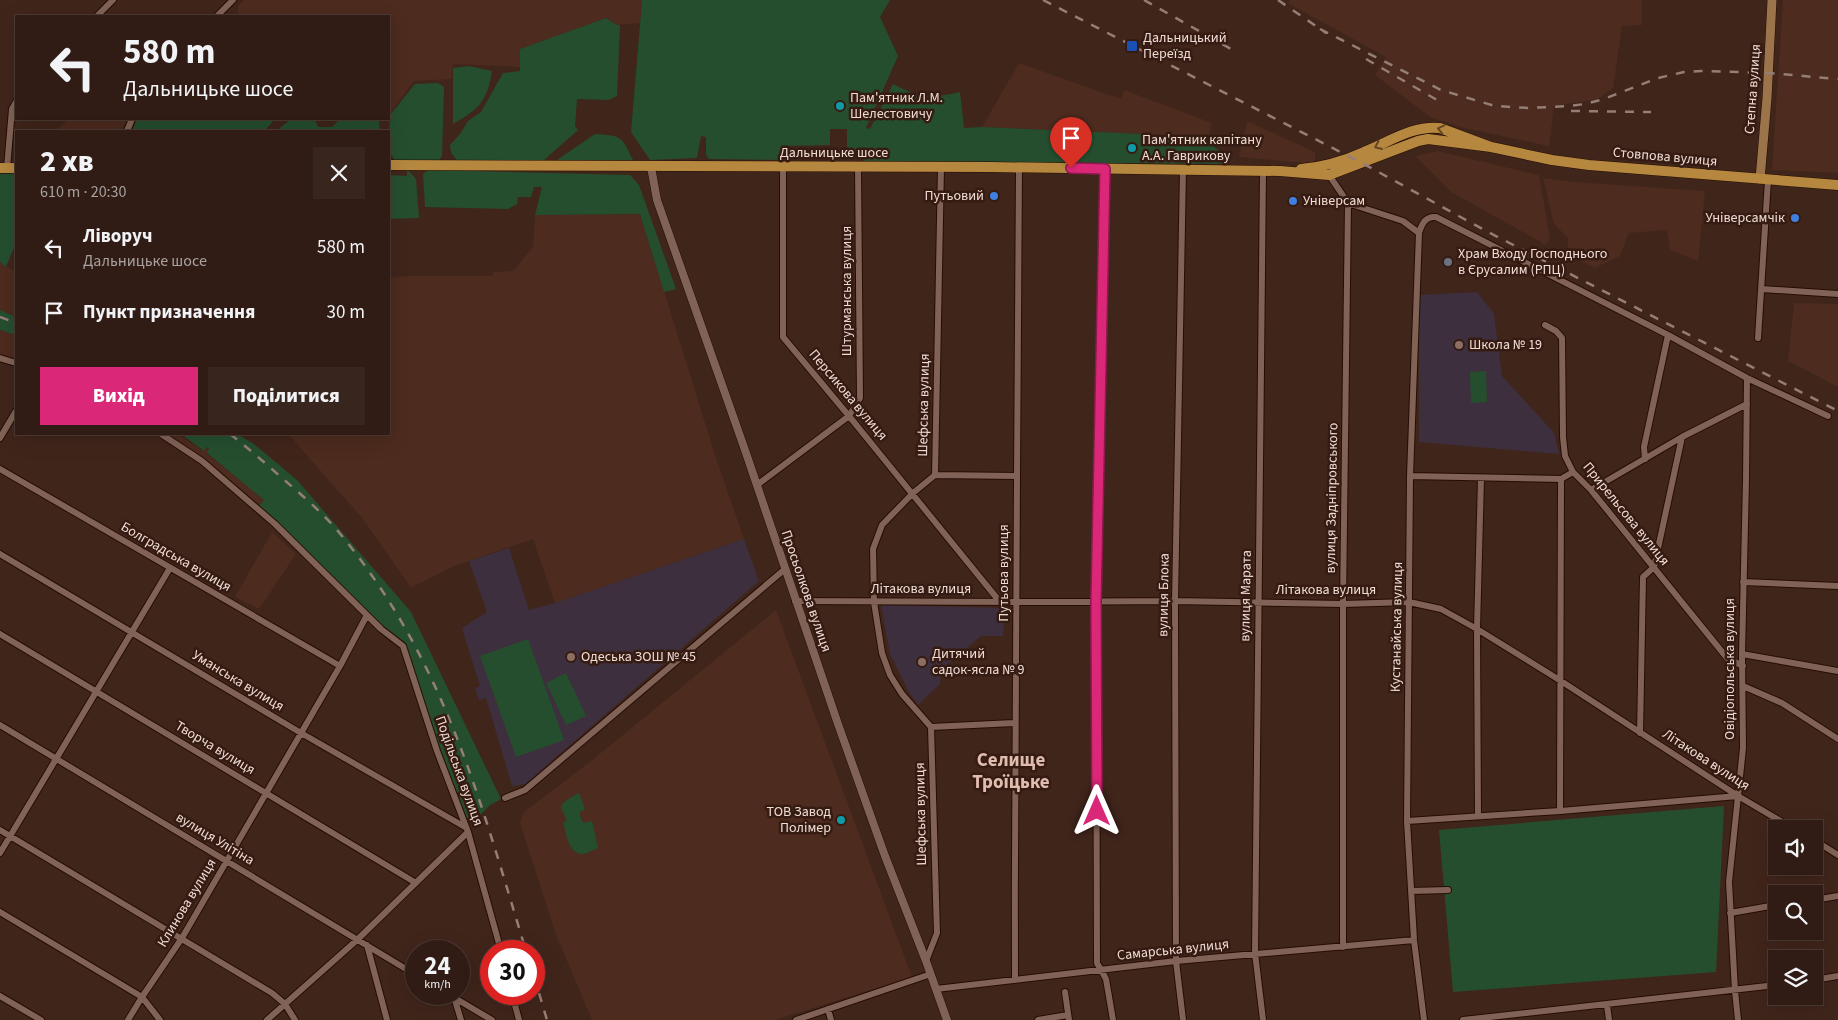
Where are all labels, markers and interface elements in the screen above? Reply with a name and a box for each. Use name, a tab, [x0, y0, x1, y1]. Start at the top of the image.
text: 580 m	[123, 27, 215, 77]
place label: Дальницький Переїзд	[1143, 28, 1227, 64]
icon: left	[40, 35, 105, 100]
marker: Дальницький Переїзд	[1125, 39, 1139, 53]
street label: Степна вулиця	[1740, 43, 1766, 135]
text: Дальницьке шосе	[123, 73, 293, 105]
place label: Пам'ятник Л.М. Шелестовичу	[850, 88, 943, 124]
marker: Пам'ятник Л.М. Шелестовичу	[834, 100, 846, 112]
pin	[1050, 117, 1092, 168]
icon: arrive	[1057, 124, 1085, 152]
one-way arrow	[1436, 124, 1445, 135]
place label: Пам'ятник капітану А.А. Гаврикову	[1142, 130, 1262, 166]
text: 2 хв	[40, 140, 94, 183]
one-way arrow	[1374, 140, 1383, 150]
marker: Пам'ятник капітану А.А. Гаврикову	[1126, 142, 1138, 154]
street label: Стовпова вулиця	[1612, 142, 1718, 172]
street label: Дальницьке шосе	[780, 143, 888, 163]
button: close	[313, 147, 365, 199]
text: 610 m · 20:30	[40, 181, 127, 203]
place label: Путьовий	[925, 186, 984, 206]
marker: Путьовий	[988, 190, 1000, 202]
place label: Універсам	[1303, 191, 1365, 211]
marker: Універсам	[1287, 195, 1299, 207]
place label: Універсамчік	[1705, 208, 1785, 228]
marker: Універсамчік	[1789, 212, 1801, 224]
text: Ліворуч	[83, 223, 152, 250]
street label: Штурманська вулиця	[837, 226, 857, 356]
icon: left	[40, 234, 68, 262]
text: 580 m	[317, 234, 365, 261]
place label: Храм Входу Господнього в Єрусалим (РПЦ)	[1458, 244, 1607, 280]
text: Дальницьке шосе	[83, 250, 207, 272]
marker: Храм Входу Господнього в Єрусалим (РПЦ)	[1442, 256, 1454, 268]
icon: arrive	[40, 299, 68, 327]
text: Пункт призначення	[83, 299, 255, 326]
text: 30 m	[327, 299, 365, 326]
place label: Школа № 19	[1469, 335, 1542, 355]
marker: Школа № 19	[1453, 339, 1465, 351]
street label: Персикова вулиця	[804, 345, 892, 445]
street label: Шефська вулиця	[913, 353, 935, 457]
button: Вихід	[40, 367, 198, 425]
button: Поділитися	[208, 367, 365, 425]
street label: вулиця Задніпровського	[1321, 422, 1343, 574]
street label: Прирельсова вулиця	[1578, 458, 1674, 570]
street label: Болградська вулиця	[117, 517, 235, 597]
street label: Путьова вулиця	[994, 524, 1014, 622]
street label: Просьолкова вулиця	[776, 527, 836, 655]
street label: вулиця Марата	[1235, 550, 1257, 642]
street label: вулиця Блока	[1153, 553, 1175, 637]
street label: Кустанайська вулиця	[1386, 562, 1408, 692]
street label: Літакова вулиця	[871, 579, 971, 599]
street label: Літакова вулиця	[1276, 580, 1376, 600]
street label: Овідіопольська вулиця	[1720, 598, 1740, 740]
place label: Дитячий садок-ясла № 9	[932, 644, 1025, 680]
street label: Уманська вулиця	[188, 646, 288, 716]
place label: Одеська ЗОШ № 45	[581, 647, 696, 667]
marker: Одеська ЗОШ № 45	[565, 651, 577, 663]
marker: Дитячий садок-ясла № 9	[916, 656, 928, 668]
street label: Подільська вулиця	[430, 713, 488, 829]
street label: Творча вулиця	[171, 716, 259, 780]
street label: Літакова вулиця	[1658, 724, 1754, 796]
district label: Селище Троїцьке	[972, 747, 1050, 796]
street label: Шефська вулиця	[910, 762, 932, 866]
position arrow	[1070, 784, 1122, 836]
place label: ТОВ Завод Полімер	[767, 802, 832, 838]
street label: вулиця Улітіна	[172, 808, 258, 870]
marker: ТОВ Завод Полімер	[835, 814, 847, 826]
map controls	[1768, 820, 1823, 1005]
button: sound	[1768, 820, 1823, 875]
street label: Клинова вулиця	[153, 855, 221, 951]
button: search	[1768, 885, 1823, 940]
street label: Самарська вулиця	[1116, 934, 1230, 966]
speed limit sign: 30	[480, 940, 545, 1005]
text: 24	[424, 948, 451, 984]
button: layers	[1768, 950, 1823, 1005]
text: km/h	[424, 976, 451, 993]

